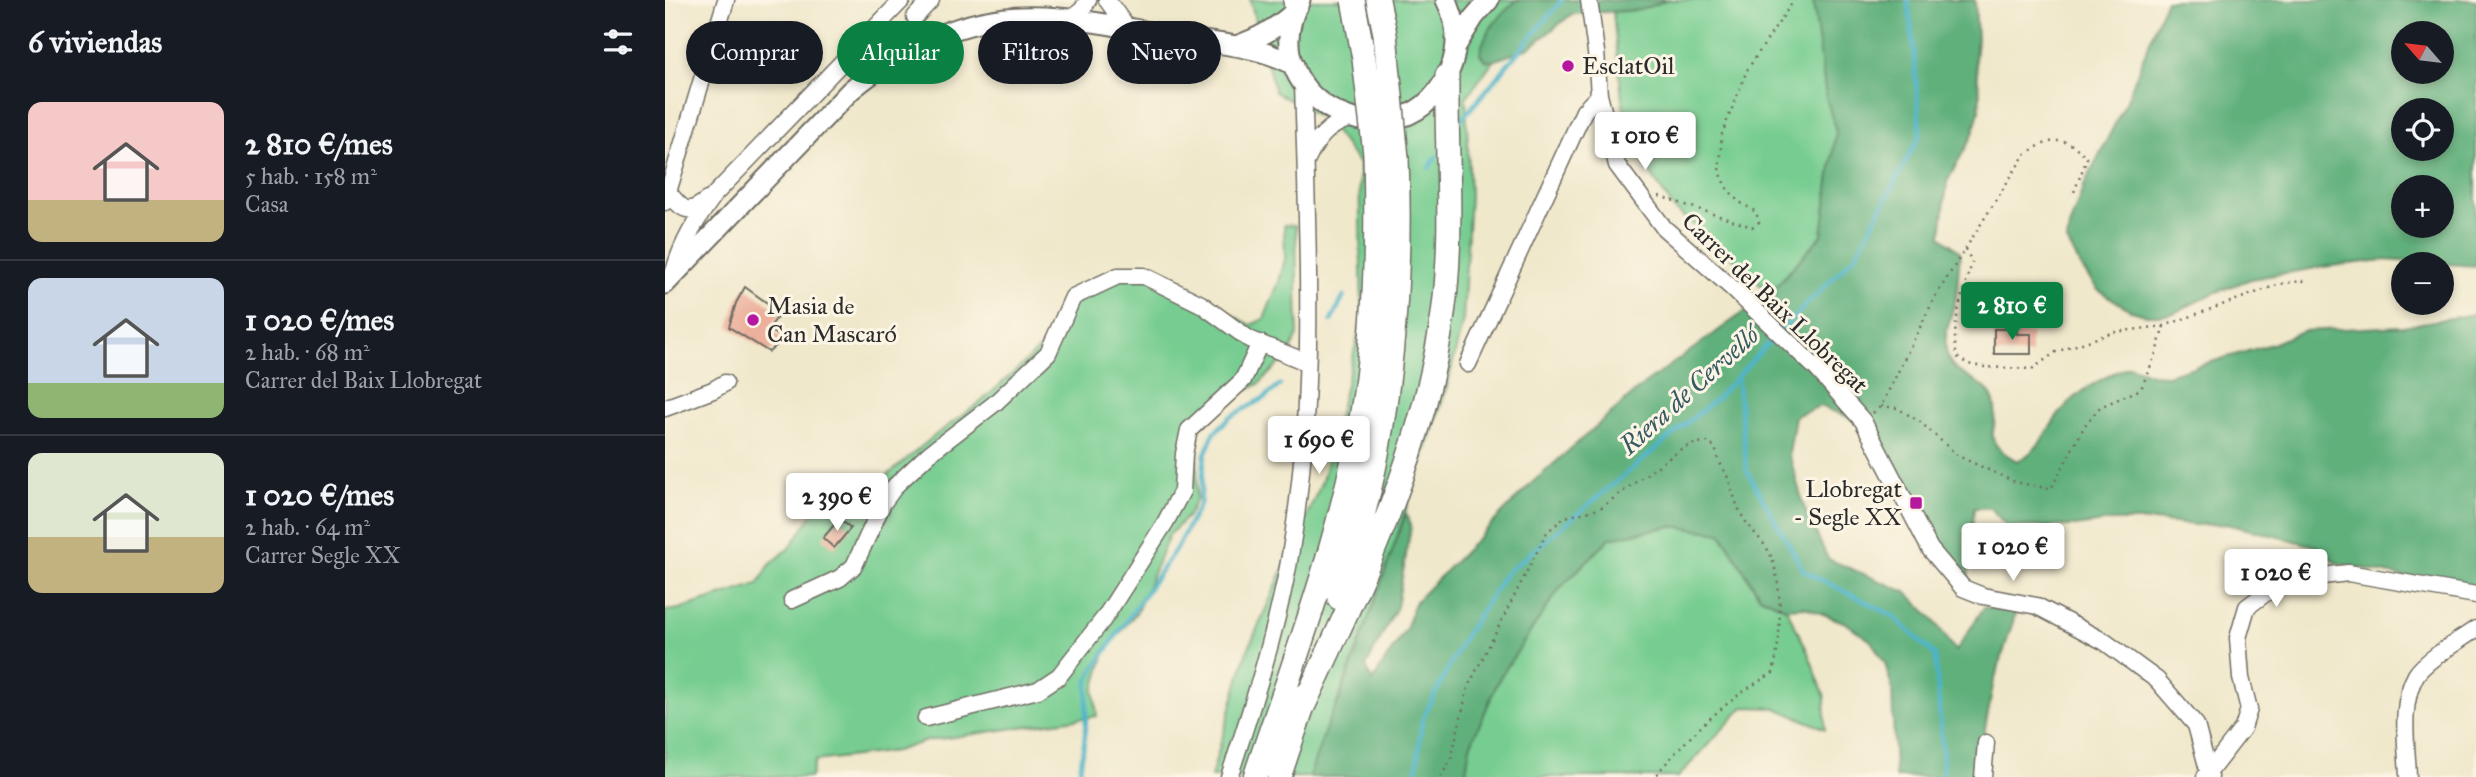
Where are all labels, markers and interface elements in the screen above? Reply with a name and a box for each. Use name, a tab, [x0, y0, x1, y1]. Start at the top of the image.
chip: Comprar	[686, 21, 823, 84]
chip: Alquilar	[837, 21, 964, 84]
chip: Filtros	[978, 21, 1093, 84]
chip: Nuevo	[1107, 21, 1221, 84]
north arrow	[2391, 21, 2453, 84]
map controls	[2391, 21, 2454, 315]
icon: filters	[599, 23, 637, 61]
text: 6 viviendas	[28, 24, 162, 60]
place label: EsclatOil	[1582, 51, 1675, 81]
marker: EsclatOil	[1560, 58, 1576, 74]
button: locate	[2391, 98, 2454, 161]
pin: 1 010 €	[1580, 113, 1710, 172]
text: 1 010 €	[1611, 121, 1679, 149]
text: 2 810 €/mes	[245, 126, 393, 162]
icon: home	[84, 130, 168, 214]
text: 5 hab. · 158 m²	[245, 162, 377, 190]
button: +	[2391, 175, 2454, 238]
text: Casa	[245, 190, 289, 218]
street label: Carrer del Baix Llobregat	[1676, 206, 1875, 400]
button: −	[2391, 252, 2454, 315]
pin: 2 810 €	[1947, 282, 2077, 342]
place label: Masia de Can Mascaró	[767, 291, 897, 349]
text: 2 810 €	[1977, 291, 2047, 319]
text: 1 020 €/mes	[245, 302, 394, 338]
icon: home	[84, 306, 168, 390]
marker: Masia de Can Mascaró	[745, 312, 761, 328]
water label: Riera de Cervelló	[1612, 316, 1768, 462]
text: 2 hab. · 68 m²	[245, 338, 370, 366]
text: Carrer del Baix Llobregat	[245, 366, 482, 394]
pin: 1 690 €	[1254, 416, 1384, 476]
text: 1 690 €	[1284, 425, 1354, 453]
pin: 2 390 €	[772, 474, 902, 533]
place label: Llobregat - Segle XX	[1793, 474, 1903, 532]
text: 1 020 €/mes	[245, 477, 394, 513]
icon: home	[84, 481, 168, 565]
text: 2 390 €	[802, 482, 872, 510]
marker: Llobregat - Segle XX	[1908, 495, 1924, 511]
text: 2 hab. · 64 m²	[245, 513, 370, 541]
pin: 1 020 €	[1948, 524, 2078, 583]
text: 1 020 €	[1977, 532, 2049, 560]
text: Carrer Segle XX	[245, 541, 401, 569]
pin: 1 020 €	[2211, 550, 2341, 609]
text: 1 020 €	[2240, 558, 2312, 586]

